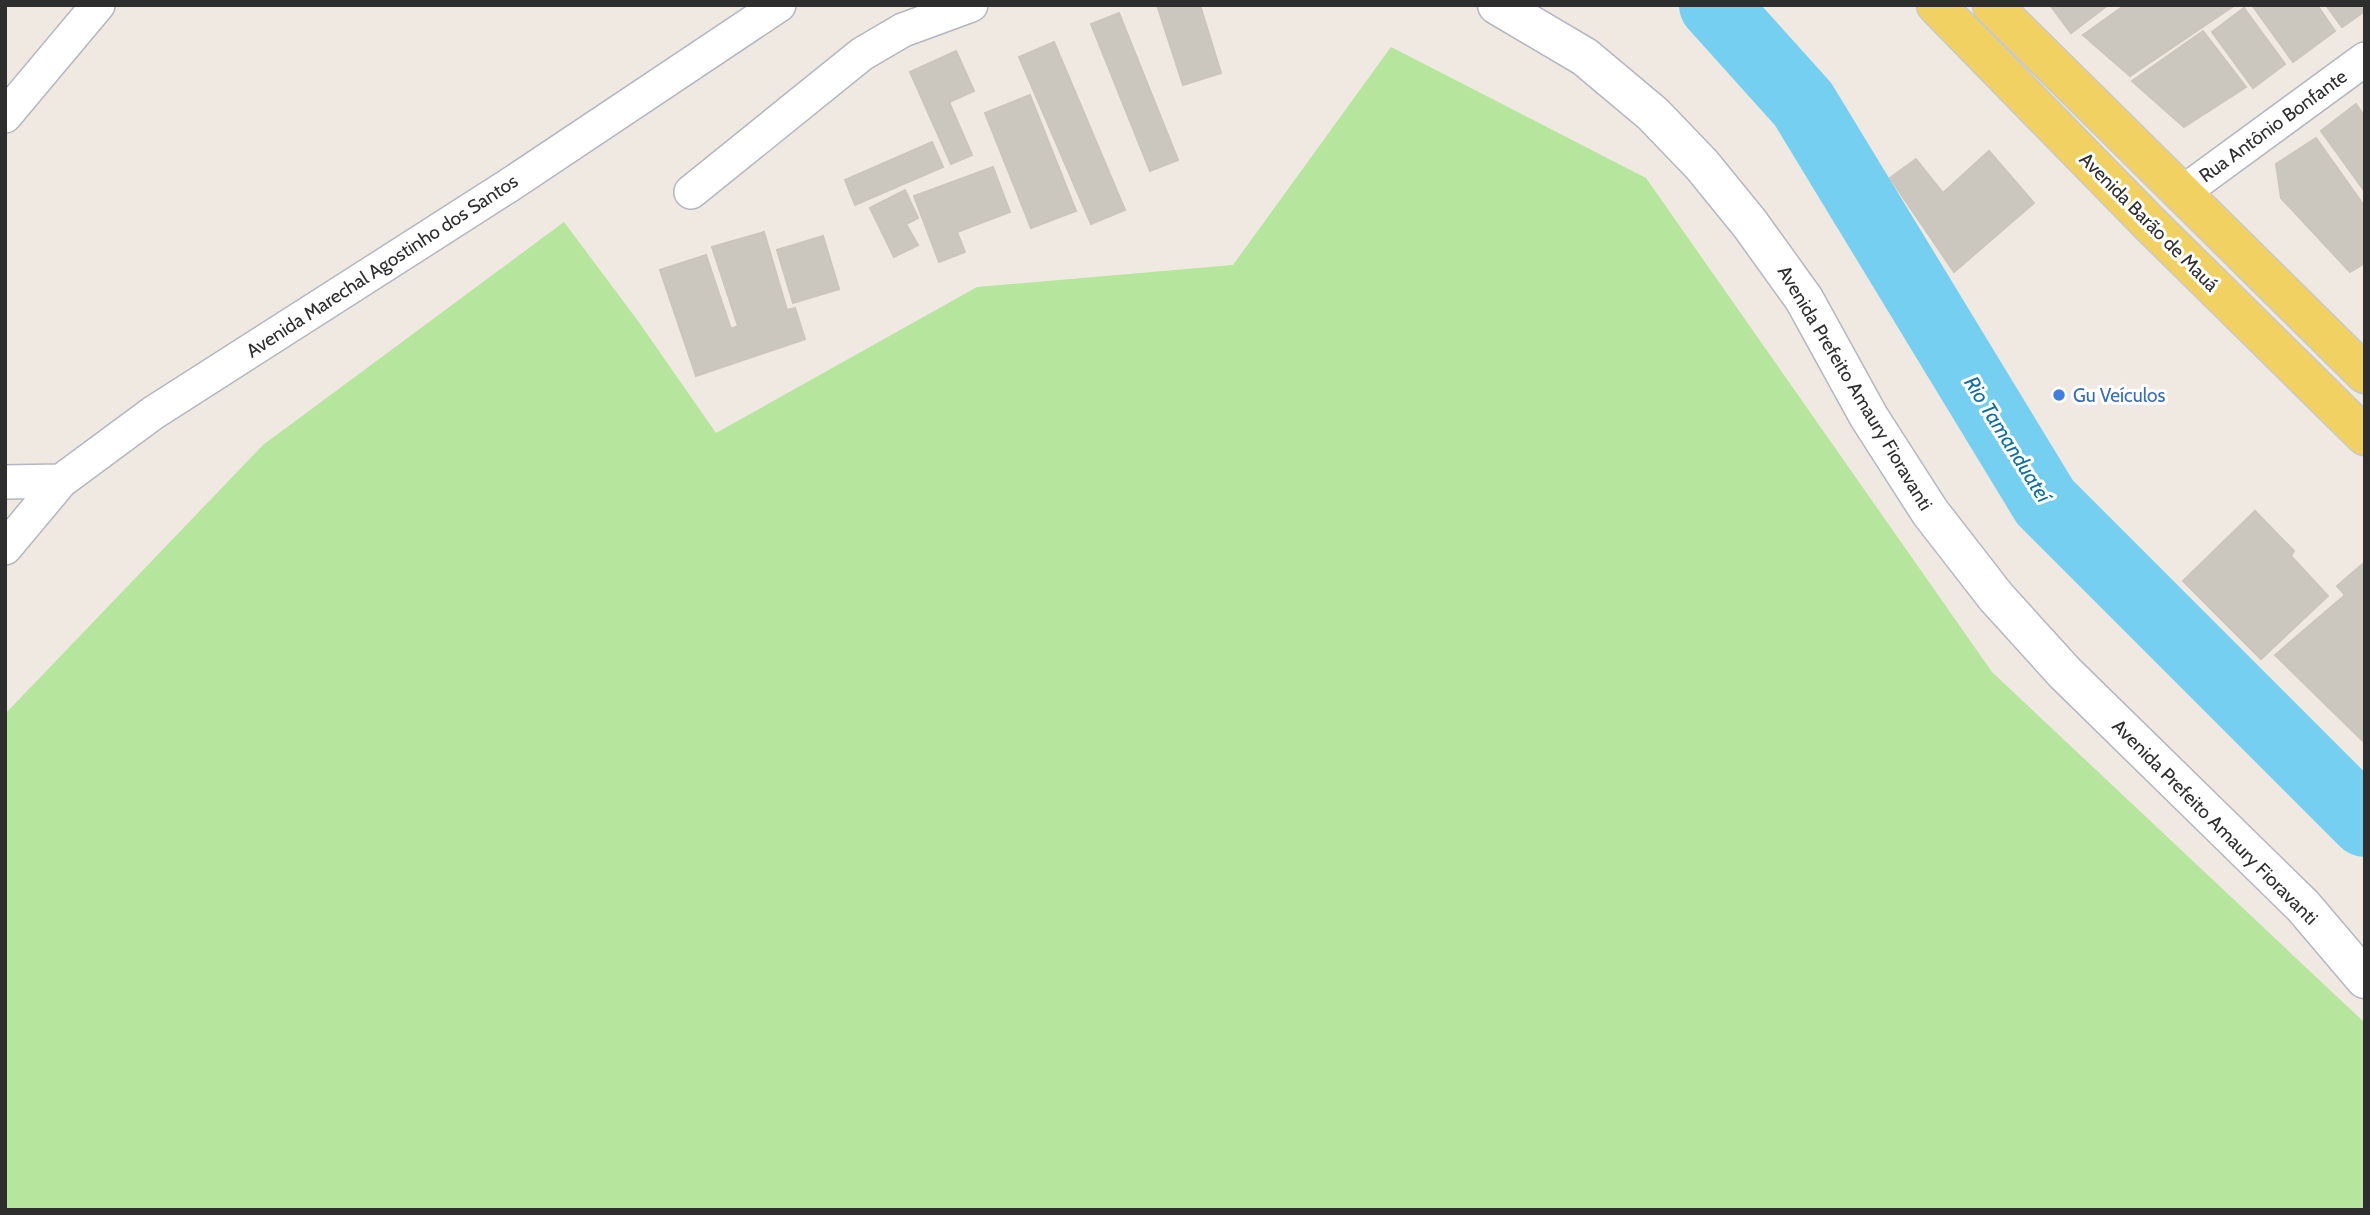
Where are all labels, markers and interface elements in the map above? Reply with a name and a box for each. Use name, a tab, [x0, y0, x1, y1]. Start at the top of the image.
street label: Rua Antônio Bonfante	[2195, 64, 2352, 187]
street label: Avenida Barão de Mauá	[2075, 148, 2223, 296]
street label: Avenida Marechal Agostinho dos Santos	[242, 169, 522, 363]
street label: Avenida Prefeito Amaury Fioravanti	[1773, 262, 1937, 514]
water label: Rio Tamanduateí	[1959, 371, 2058, 508]
place label: Gu Veículos	[2073, 384, 2165, 407]
marker: Gu Veículos	[2051, 387, 2067, 403]
street label: Avenida Prefeito Amaury Fioravanti	[2107, 714, 2323, 930]

